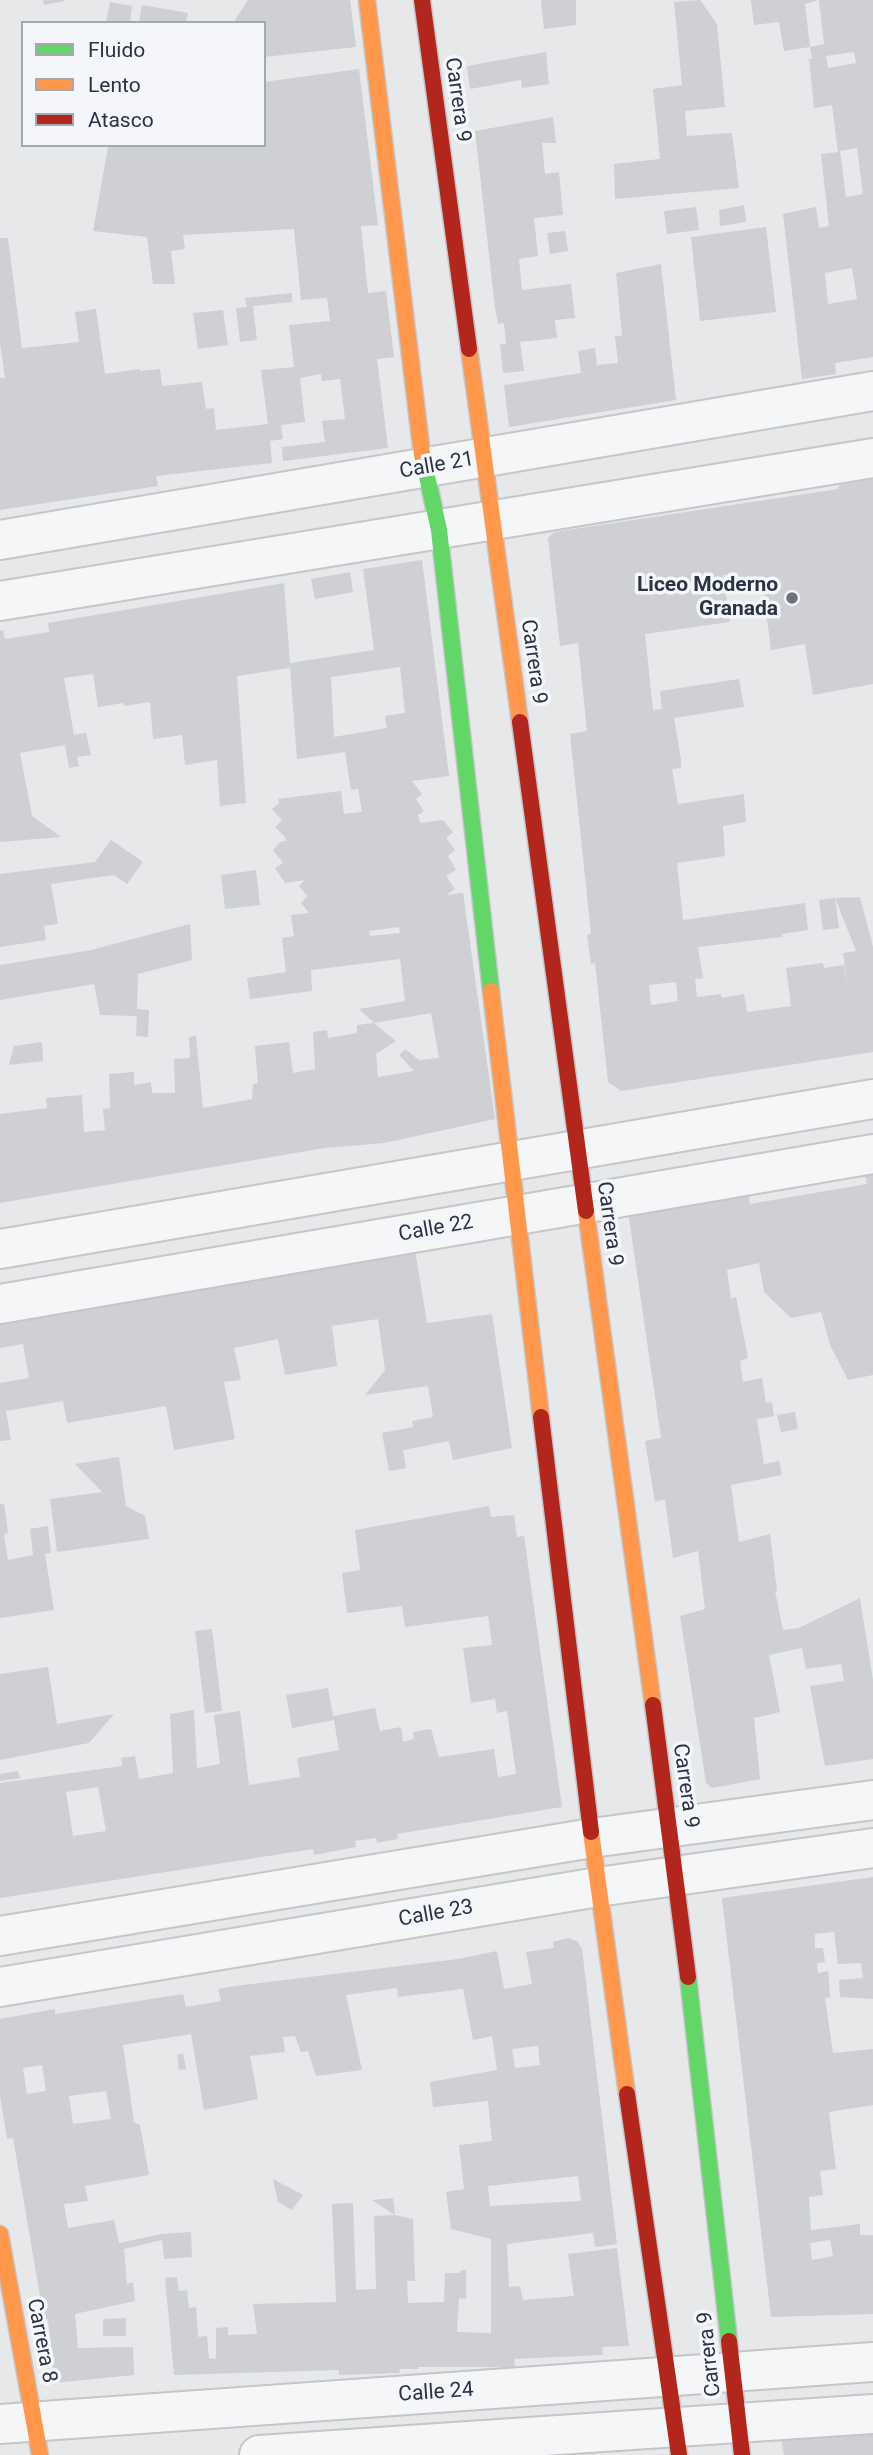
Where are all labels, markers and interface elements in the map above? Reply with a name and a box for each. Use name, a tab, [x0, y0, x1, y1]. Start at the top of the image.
legend	[21, 21, 266, 147]
text: Fluido	[88, 38, 145, 62]
street label: Carrera 9	[439, 56, 475, 144]
text: Lento	[88, 73, 141, 97]
text: Atasco	[88, 108, 154, 132]
street label: Calle 21	[398, 447, 476, 485]
place label: Liceo Moderno Granada	[637, 573, 778, 623]
marker: Liceo Moderno Granada	[784, 590, 800, 606]
street label: Carrera 9	[515, 618, 551, 706]
street label: Carrera 9	[591, 1180, 627, 1268]
street label: Calle 22	[397, 1210, 475, 1248]
street label: Carrera 9	[667, 1742, 703, 1830]
street label: Calle 23	[397, 1895, 475, 1933]
street label: Carrera 8	[20, 2297, 62, 2385]
street label: Carrera 9	[693, 2310, 727, 2398]
street label: Calle 24	[398, 2378, 474, 2408]

